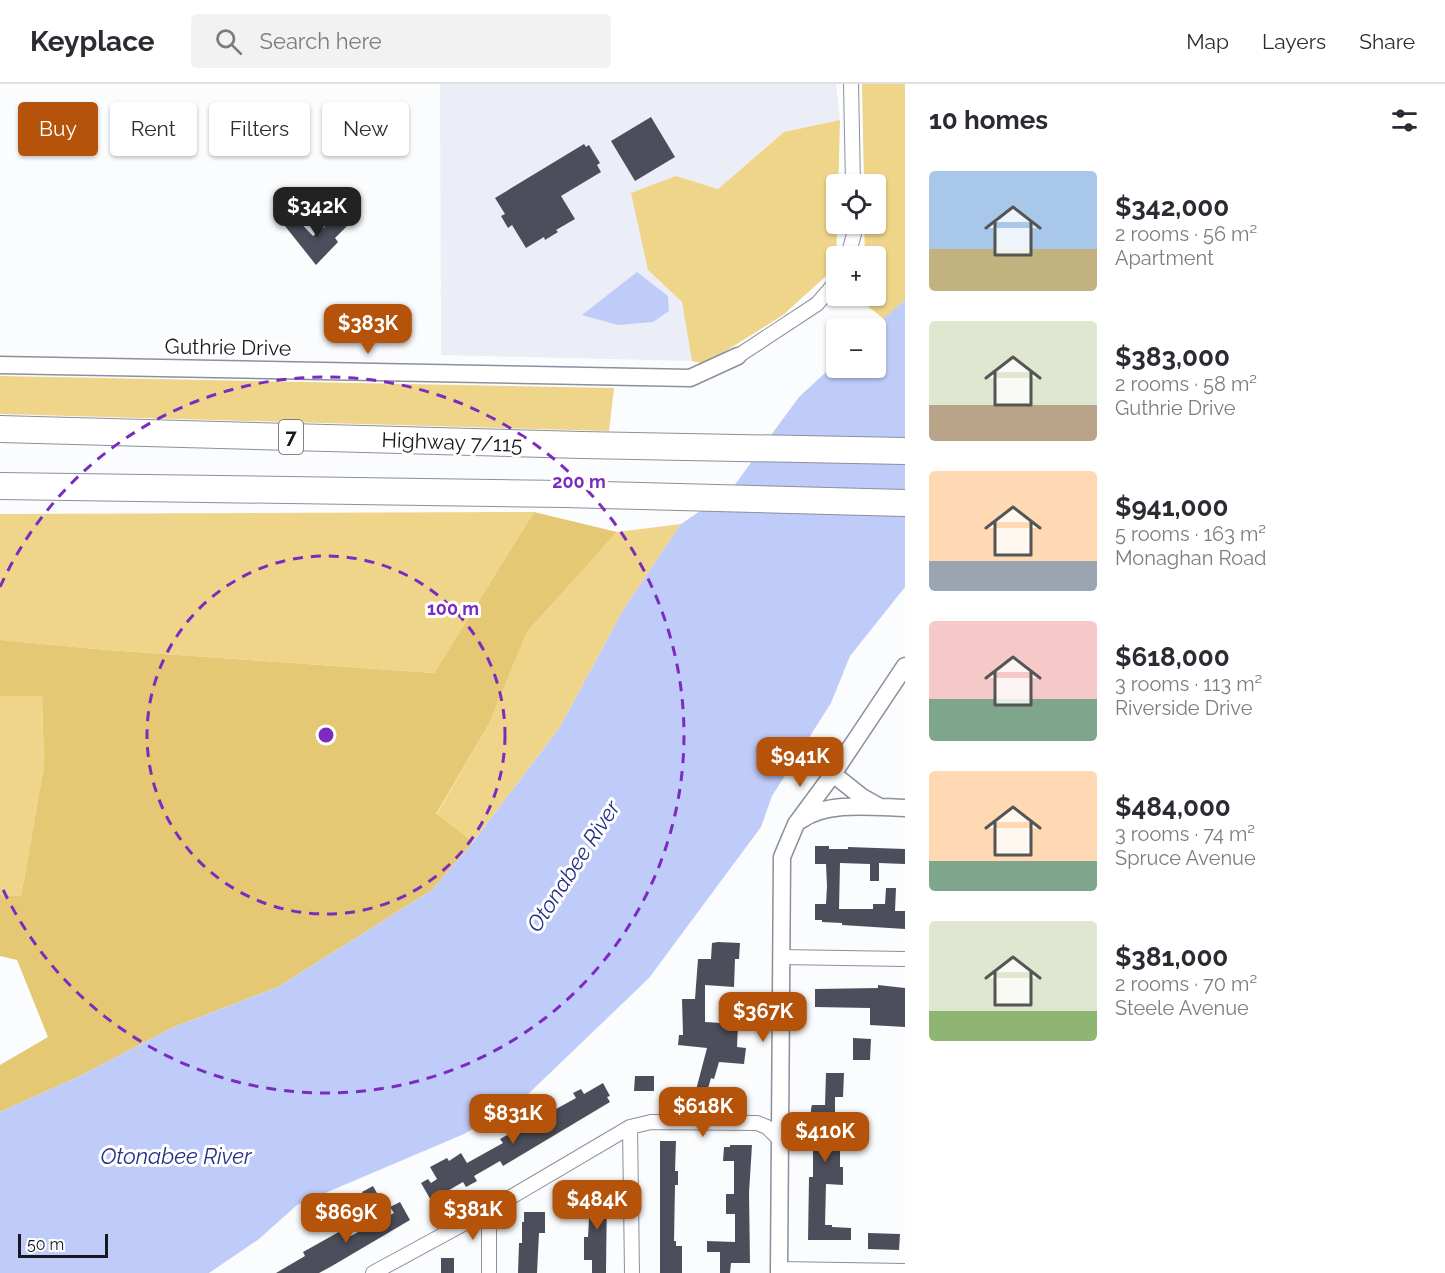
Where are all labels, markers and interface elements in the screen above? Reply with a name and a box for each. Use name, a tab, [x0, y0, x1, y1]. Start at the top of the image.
search box	[191, 14, 611, 68]
text: Keyplace	[30, 25, 155, 58]
icon: search	[212, 25, 245, 58]
text: Search here	[260, 28, 382, 54]
text: Map	[1186, 29, 1229, 54]
text: Layers	[1262, 29, 1326, 54]
text: Share	[1359, 29, 1415, 54]
chip: Buy	[18, 102, 98, 156]
chip: Rent	[110, 102, 197, 156]
chip: Filters	[209, 102, 310, 156]
chip: New	[322, 102, 409, 156]
icon: filters	[1388, 104, 1421, 137]
text: 10 homes	[929, 105, 1048, 135]
map controls	[826, 174, 886, 378]
button: locate	[826, 174, 886, 234]
pin: $342K	[275, 187, 359, 238]
text: $342,000	[1115, 192, 1229, 222]
text: $342K	[287, 194, 347, 218]
icon: home	[977, 195, 1049, 267]
text: 2 rooms · 56 m²	[1115, 222, 1257, 246]
button: +	[826, 246, 886, 306]
text: Apartment	[1115, 246, 1214, 270]
pin: $383K	[326, 304, 410, 355]
text: $383K	[338, 311, 398, 335]
button: −	[826, 318, 886, 378]
street label: Guthrie Drive	[165, 333, 291, 361]
text: $383,000	[1115, 342, 1230, 372]
icon: home	[977, 345, 1049, 417]
text: 2 rooms · 58 m²	[1115, 372, 1257, 396]
text: Guthrie Drive	[1115, 396, 1236, 420]
road number: 7	[279, 420, 303, 454]
street label: Highway 7/115	[381, 427, 523, 457]
text: 200 m	[552, 471, 606, 492]
text: $941,000	[1115, 492, 1228, 522]
icon: home	[977, 495, 1049, 567]
text: 5 rooms · 163 m²	[1115, 522, 1266, 546]
text: Monaghan Road	[1115, 546, 1266, 570]
text: 100 m	[427, 598, 479, 619]
text: $618,000	[1115, 642, 1230, 672]
icon: home	[977, 645, 1049, 717]
text: 3 rooms · 113 m²	[1115, 672, 1262, 696]
text: Riverside Drive	[1115, 696, 1252, 720]
centre of rings	[316, 725, 336, 745]
pin: $941K	[758, 737, 842, 788]
text: $941K	[770, 744, 830, 768]
text: $484,000	[1115, 792, 1231, 822]
water label: Otonabee River	[521, 794, 626, 936]
icon: home	[977, 795, 1049, 867]
text: 3 rooms · 74 m²	[1115, 822, 1255, 846]
text: Spruce Avenue	[1115, 846, 1256, 870]
text: $381,000	[1115, 942, 1228, 972]
icon: home	[977, 945, 1049, 1017]
text: 2 rooms · 70 m²	[1115, 972, 1257, 996]
pin: $367K	[721, 992, 805, 1043]
text: Steele Avenue	[1115, 996, 1249, 1020]
text: $367K	[733, 999, 793, 1023]
pin: $618K	[661, 1087, 745, 1138]
pin: $831K	[471, 1094, 555, 1145]
text: $618K	[673, 1094, 733, 1118]
text: $831K	[483, 1101, 543, 1125]
pin: $410K	[783, 1112, 867, 1163]
text: $410K	[795, 1119, 855, 1143]
water label: Otonabee River	[100, 1143, 253, 1169]
pin: $484K	[555, 1180, 639, 1231]
text: $484K	[567, 1187, 627, 1211]
pin: $381K	[431, 1190, 515, 1241]
pin: $869K	[304, 1193, 388, 1244]
text: $381K	[443, 1197, 503, 1221]
text: $869K	[315, 1200, 377, 1224]
scale bar	[18, 1231, 108, 1258]
text: 50 m	[27, 1235, 64, 1254]

